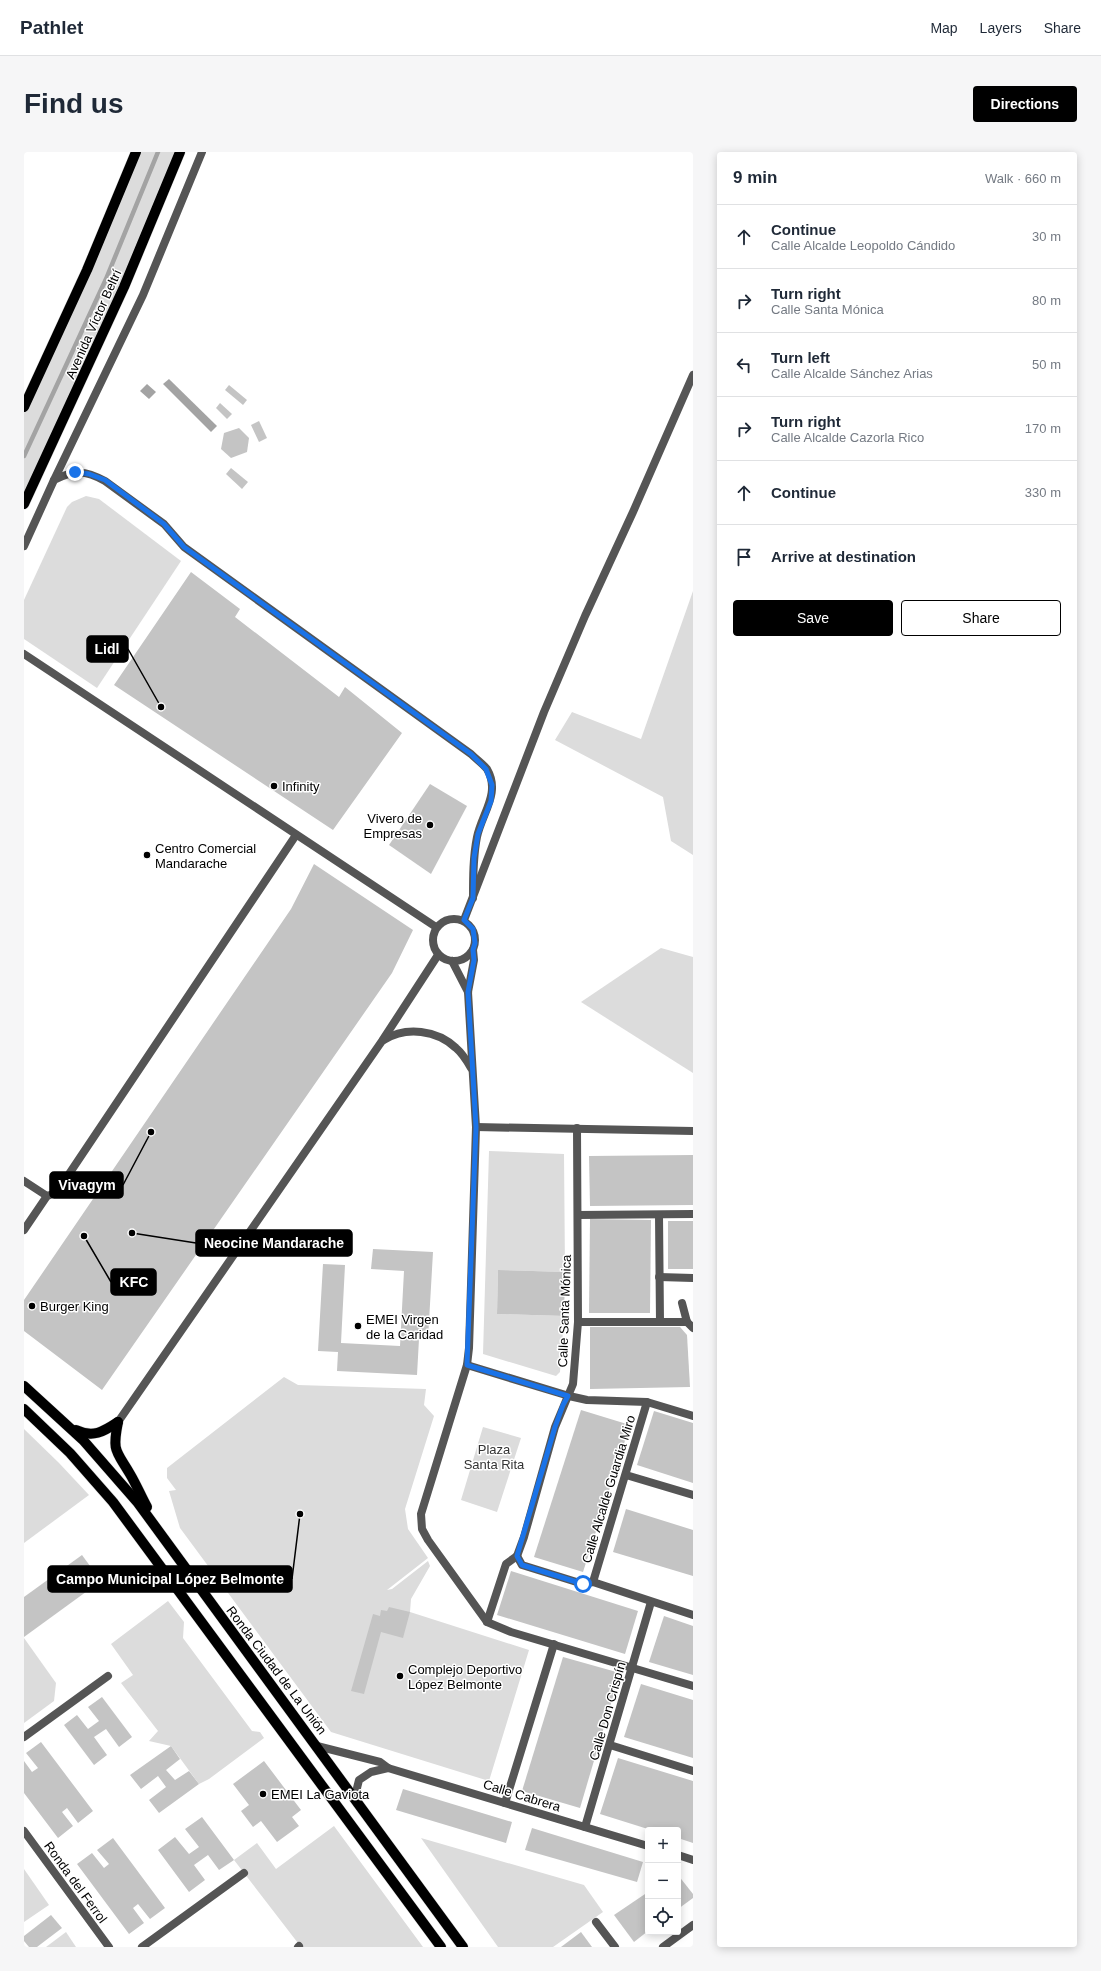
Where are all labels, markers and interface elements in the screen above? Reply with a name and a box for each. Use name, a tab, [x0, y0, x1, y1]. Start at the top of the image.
text: Pathlet	[20, 17, 83, 38]
text: Map	[930, 20, 958, 36]
text: Layers	[980, 20, 1022, 36]
text: Share	[1044, 20, 1081, 36]
button: Directions	[973, 86, 1077, 122]
text: Find us	[24, 88, 124, 119]
text: 9 min	[733, 168, 777, 187]
text: Walk · 660 m	[985, 171, 1061, 186]
text: Continue	[771, 221, 836, 238]
icon: ahead	[733, 226, 755, 248]
text: 30 m	[1032, 229, 1061, 244]
text: Calle Alcalde Leopoldo Cándido	[771, 238, 955, 253]
street label: Avenida Víctor Beltrí	[63, 267, 125, 381]
text: Turn right	[771, 285, 841, 302]
icon: right	[733, 290, 755, 312]
text: 80 m	[1032, 293, 1061, 308]
text: Calle Santa Mónica	[771, 302, 884, 317]
text: Turn left	[771, 349, 830, 366]
icon: left	[733, 354, 755, 376]
text: 50 m	[1032, 357, 1061, 372]
text: Calle Alcalde Sánchez Arias	[771, 366, 933, 381]
text: Turn right	[771, 413, 841, 430]
icon: right	[733, 418, 755, 440]
text: 170 m	[1025, 421, 1061, 436]
text: Calle Alcalde Cazorla Rico	[771, 430, 924, 445]
route end	[66, 463, 84, 481]
icon: ahead	[733, 482, 755, 504]
text: Continue	[771, 484, 836, 501]
text: 330 m	[1025, 485, 1061, 500]
icon: arrive	[733, 546, 755, 568]
text: Arrive at destination	[771, 548, 916, 565]
button: Save	[733, 600, 893, 636]
button: Share	[901, 600, 1061, 636]
callout: Lidl	[87, 636, 128, 662]
text: Lidl	[95, 641, 119, 657]
place label: Infinity	[282, 779, 320, 794]
marker: Infinity	[269, 781, 279, 791]
place label: Vivero de Empresas	[363, 811, 422, 841]
marker: Vivero de Empresas	[425, 820, 435, 830]
place label: Centro Comercial Mandarache	[155, 841, 256, 871]
marker: Centro Comercial Mandarache	[142, 850, 152, 860]
callout: Vivagym	[50, 1172, 123, 1198]
text: Vivagym	[58, 1177, 116, 1193]
callout: Neocine Mandarache	[196, 1230, 352, 1256]
text: Neocine Mandarache	[204, 1235, 344, 1251]
street label: Calle Santa Mónica	[555, 1254, 574, 1368]
callout: KFC	[111, 1269, 156, 1295]
text: KFC	[120, 1274, 148, 1290]
place label: Burger King	[40, 1299, 109, 1314]
marker: Burger King	[27, 1301, 37, 1311]
place label: EMEI Virgen de la Caridad	[366, 1312, 443, 1342]
marker: EMEI Virgen de la Caridad	[353, 1321, 363, 1331]
street label: Calle Alcalde Guardia Miro	[579, 1413, 638, 1565]
park label: Plaza Santa Rita	[464, 1442, 525, 1472]
callout: Campo Municipal López Belmonte	[48, 1566, 292, 1592]
text: Campo Municipal López Belmonte	[56, 1571, 284, 1587]
route start	[574, 1575, 592, 1593]
street label: Ronda Ciudad de La Unión	[223, 1603, 330, 1737]
street label: Calle Don Crispín	[586, 1660, 629, 1762]
place label: Complejo Deportivo López Belmonte	[408, 1662, 522, 1692]
marker: Complejo Deportivo López Belmonte	[395, 1671, 405, 1681]
street label: Calle Cabrera	[481, 1777, 563, 1815]
place label: EMEI La Gaviota	[271, 1787, 370, 1802]
marker: EMEI La Gaviota	[258, 1789, 268, 1799]
map controls	[645, 1827, 681, 1935]
button: +	[645, 1827, 681, 1863]
street label: Ronda del Ferrol	[41, 1839, 110, 1926]
button: −	[645, 1863, 681, 1899]
button: locate	[645, 1899, 681, 1935]

